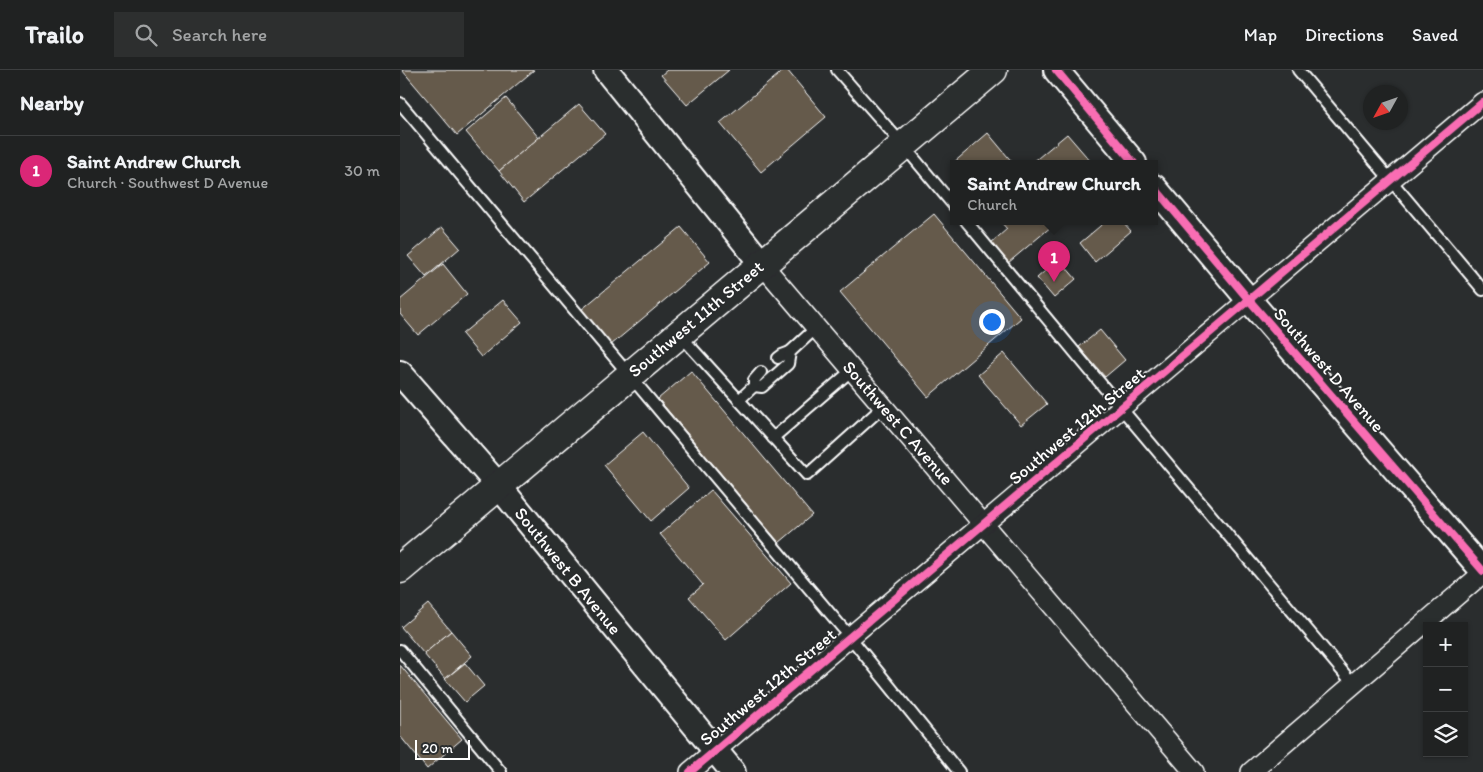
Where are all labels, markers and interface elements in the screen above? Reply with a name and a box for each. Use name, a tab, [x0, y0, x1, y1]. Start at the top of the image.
search box	[114, 12, 464, 57]
text: Trailo	[25, 20, 84, 49]
icon: search	[132, 21, 160, 49]
text: Search here	[172, 23, 267, 46]
text: Map	[1244, 24, 1277, 46]
text: Directions	[1305, 24, 1384, 46]
text: Saved	[1412, 24, 1458, 46]
north arrow	[1363, 85, 1408, 130]
text: Nearby	[20, 90, 84, 115]
text: Saint Andrew Church	[67, 150, 241, 173]
popup	[950, 160, 1158, 225]
text: 1	[32, 161, 40, 180]
text: 30 m	[344, 161, 380, 180]
text: Saint Andrew Church	[967, 172, 1141, 195]
text: Church · Southwest D Avenue	[67, 173, 268, 192]
text: Church	[967, 195, 1017, 214]
pin: 1	[1038, 241, 1070, 282]
street label: Southwest 11th Street	[624, 256, 768, 382]
street label: Southwest D Avenue	[1269, 303, 1389, 437]
your location	[979, 309, 1005, 335]
street label: Southwest C Avenue	[838, 356, 958, 490]
street label: Southwest 12th Street	[1004, 362, 1150, 489]
street label: Southwest B Avenue	[510, 503, 626, 639]
map controls	[1423, 622, 1468, 757]
button: +	[1423, 622, 1468, 667]
street label: Southwest 12th Street	[695, 623, 841, 750]
button: −	[1423, 667, 1468, 712]
button: layers	[1423, 712, 1468, 757]
scale bar	[415, 737, 470, 760]
text: 20 m	[422, 740, 453, 757]

